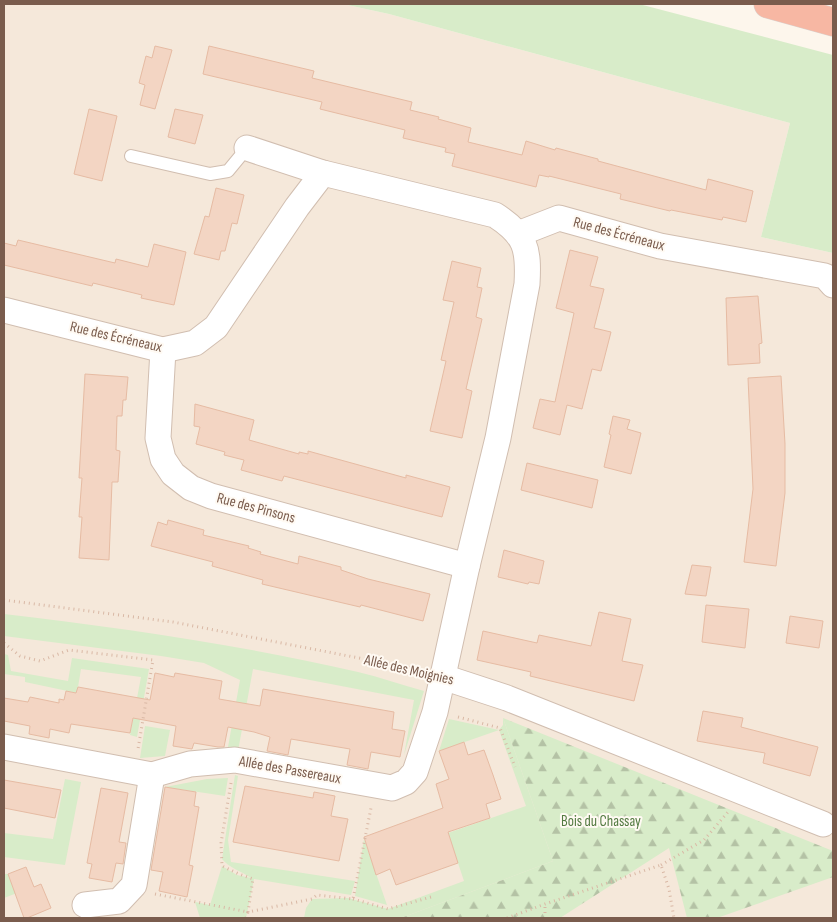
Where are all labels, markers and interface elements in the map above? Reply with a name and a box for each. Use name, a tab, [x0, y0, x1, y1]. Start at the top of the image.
street label: Rue des Écréneaux	[571, 213, 667, 255]
street label: Rue des Écréneaux	[68, 317, 164, 357]
street label: Rue des Pinsons	[215, 488, 297, 528]
street label: Allée des Moignies	[361, 650, 456, 690]
street label: Allée des Passereaux	[237, 752, 343, 788]
park label: Bois du Chassay	[561, 812, 641, 831]

